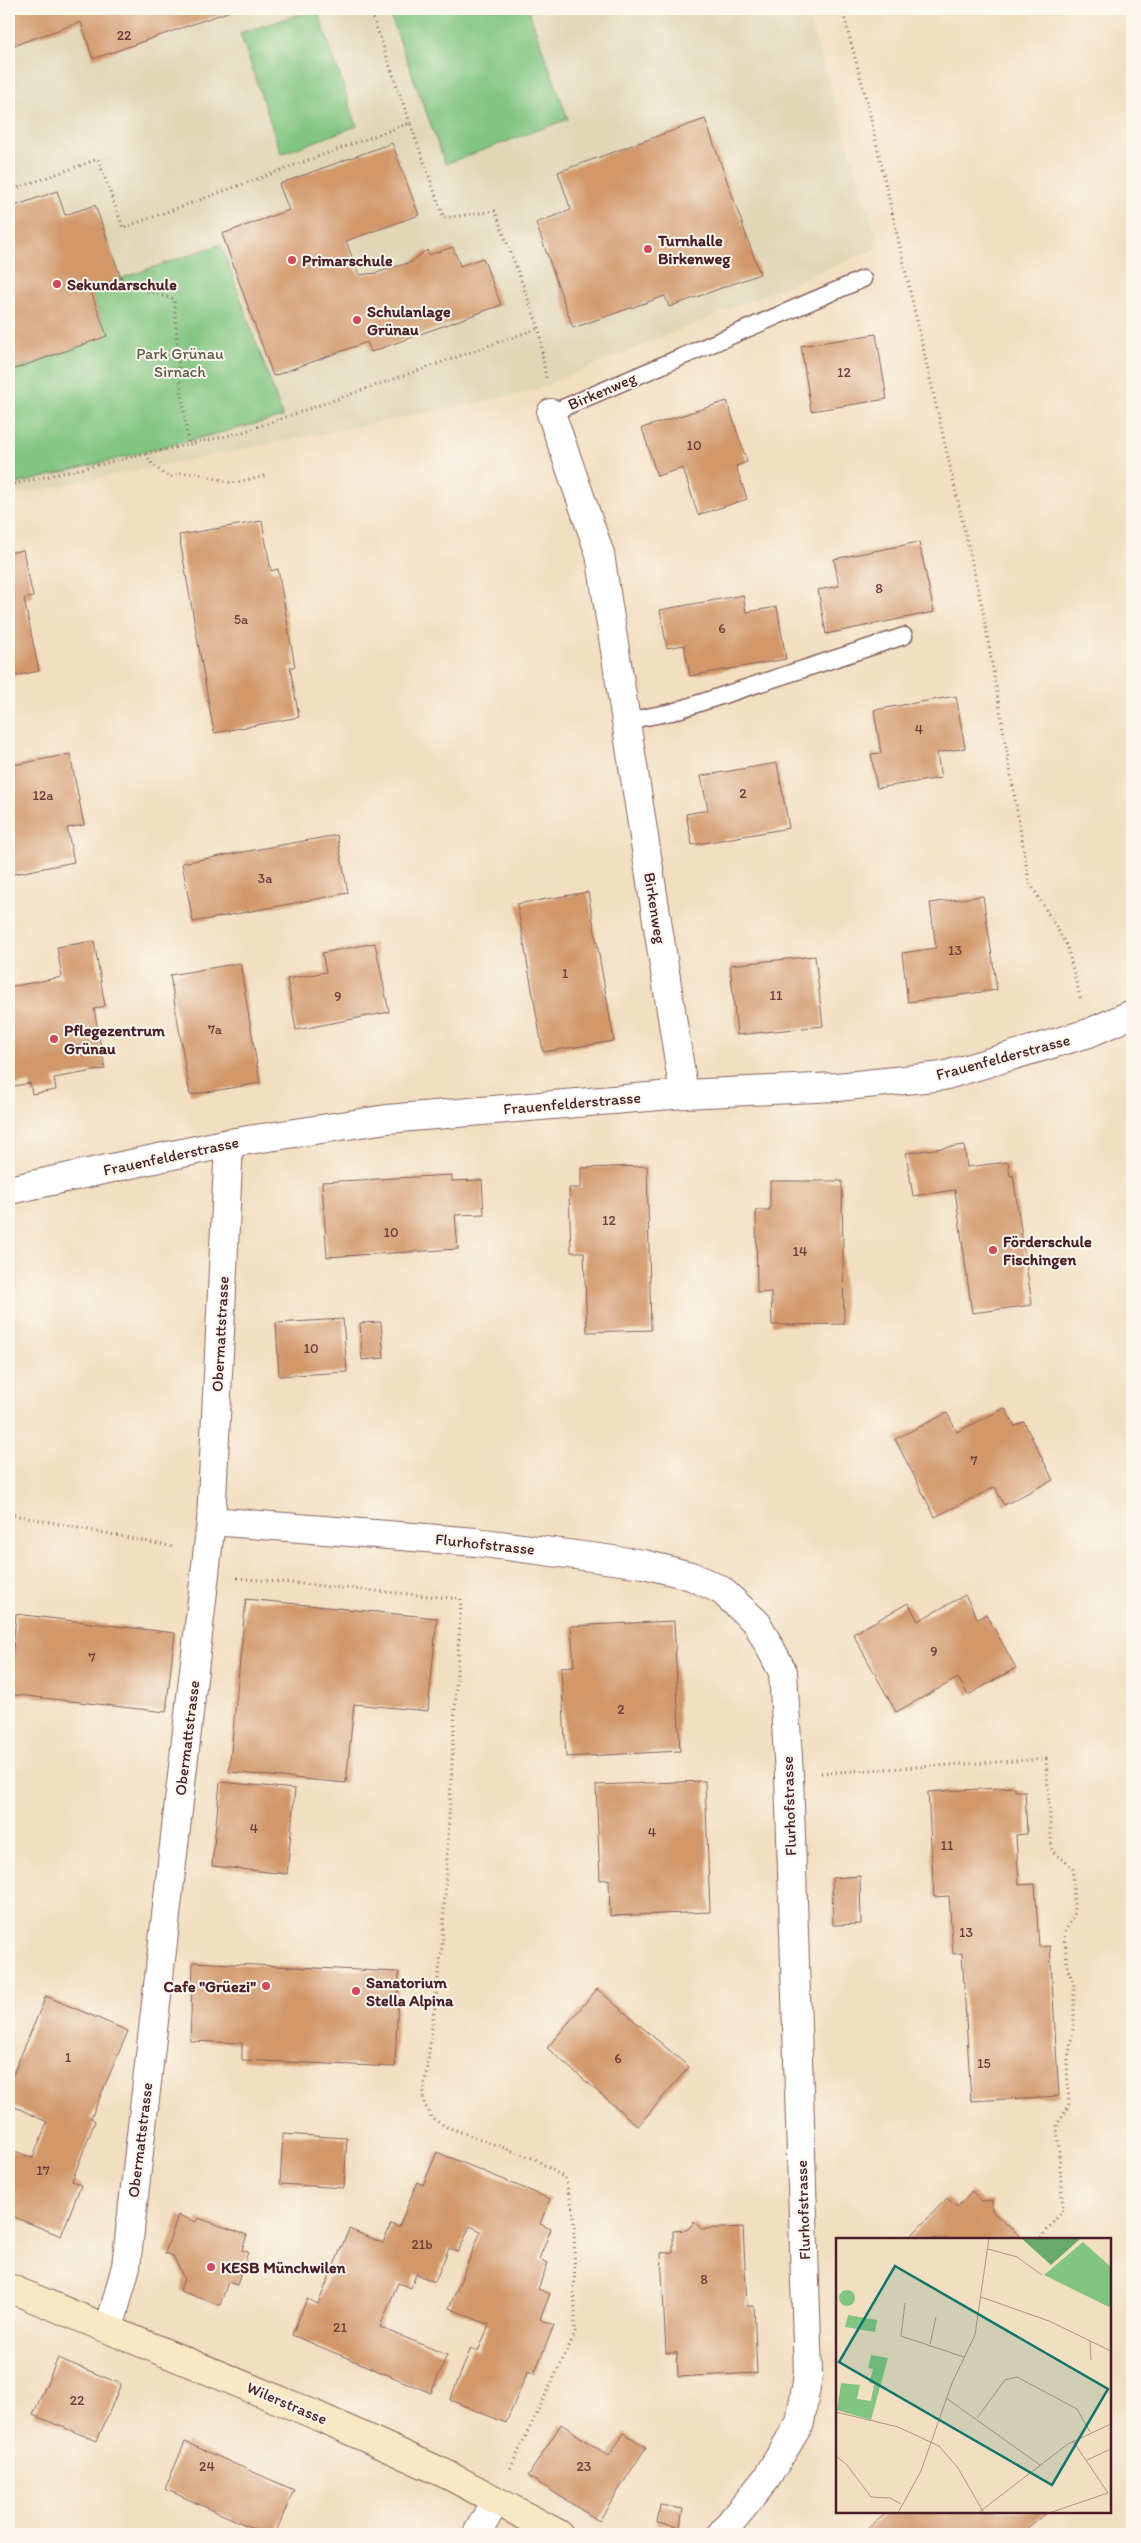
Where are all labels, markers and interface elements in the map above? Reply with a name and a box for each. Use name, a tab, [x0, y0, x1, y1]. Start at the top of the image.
house number: 22	[117, 27, 132, 44]
place label: Turnhalle Birkenweg	[657, 231, 731, 269]
marker: Turnhalle Birkenweg	[642, 243, 654, 255]
place label: Primarschule	[302, 251, 393, 270]
marker: Primarschule	[286, 254, 298, 266]
place label: Sekundarschule	[67, 275, 177, 294]
marker: Sekundarschule	[51, 278, 63, 290]
place label: Schulanlage Grünau	[367, 302, 451, 339]
marker: Schulanlage Grünau	[351, 314, 363, 326]
park label: Park Grünau Sirnach	[136, 344, 224, 381]
house number: 12	[837, 364, 852, 381]
street label: Birkenweg	[565, 368, 640, 414]
house number: 10	[686, 437, 702, 454]
house number: 8	[875, 580, 883, 597]
house number: 5a	[234, 611, 249, 628]
house number: 6	[718, 620, 726, 637]
house number: 4	[915, 721, 924, 738]
house number: 2	[739, 785, 747, 802]
house number: 12a	[32, 787, 54, 804]
house number: 3a	[258, 870, 273, 887]
street label: Birkenweg	[640, 871, 670, 946]
house number: 13	[948, 942, 962, 959]
house number: 1	[562, 965, 569, 982]
house number: 11	[770, 987, 783, 1004]
house number: 9	[334, 988, 342, 1005]
place label: Pflegezentrum Grünau	[64, 1021, 165, 1058]
house number: 7a	[208, 1021, 223, 1038]
street label: Frauenfelderstrasse	[934, 1030, 1072, 1084]
marker: Pflegezentrum Grünau	[48, 1033, 60, 1045]
street label: Frauenfelderstrasse	[502, 1088, 642, 1118]
street label: Frauenfelderstrasse	[101, 1132, 241, 1180]
house number: 12	[602, 1212, 617, 1229]
house number: 10	[383, 1224, 399, 1241]
place label: Förderschule Fischingen	[1003, 1232, 1092, 1270]
house number: 14	[793, 1243, 808, 1260]
marker: Förderschule Fischingen	[987, 1244, 999, 1256]
street label: Obermattstrasse	[207, 1276, 233, 1392]
house number: 10	[303, 1340, 319, 1357]
house number: 7	[971, 1452, 978, 1469]
street label: Flurhofstrasse	[434, 1529, 536, 1559]
house number: 9	[930, 1643, 938, 1660]
house number: 7	[89, 1649, 96, 1666]
street label: Obermattstrasse	[171, 1679, 203, 1797]
house number: 2	[617, 1701, 625, 1718]
street label: Flurhofstrasse	[778, 1756, 800, 1856]
house number: 4	[250, 1820, 259, 1837]
house number: 4	[648, 1824, 657, 1841]
house number: 11	[941, 1837, 954, 1854]
house number: 13	[959, 1924, 973, 1941]
place label: Sanatorium Stella Alpina	[366, 1973, 454, 2011]
place label: Cafe "Grüezi"	[163, 1977, 256, 1996]
marker: Cafe "Grüezi"	[260, 1980, 272, 1992]
marker: Sanatorium Stella Alpina	[350, 1985, 362, 1997]
house number: 1	[65, 2049, 72, 2066]
house number: 6	[614, 2050, 622, 2067]
house number: 15	[977, 2055, 991, 2072]
street label: Obermattstrasse	[124, 2081, 156, 2199]
street label: Flurhofstrasse	[792, 2160, 814, 2260]
house number: 17	[36, 2162, 50, 2179]
house number: 21b	[411, 2236, 433, 2253]
inset map	[836, 2238, 1111, 2513]
place label: KESB Münchwilen	[221, 2258, 347, 2277]
marker: KESB Münchwilen	[205, 2261, 217, 2273]
house number: 8	[700, 2271, 708, 2288]
house number: 21	[333, 2319, 347, 2336]
street label: Wilerstrasse	[244, 2378, 330, 2428]
house number: 22	[70, 2392, 85, 2409]
house number: 24	[199, 2458, 215, 2475]
house number: 23	[577, 2458, 592, 2475]

